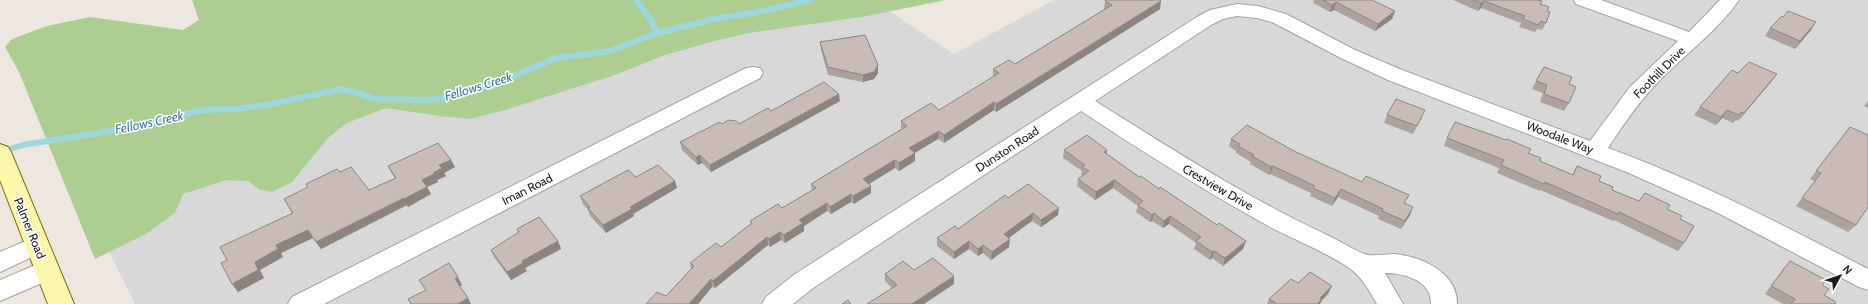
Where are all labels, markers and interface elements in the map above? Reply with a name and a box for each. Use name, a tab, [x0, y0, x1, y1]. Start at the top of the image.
street label: Foothill Drive	[1630, 43, 1688, 101]
water label: Fellows Creek	[442, 68, 514, 104]
water label: Fellows Creek	[113, 107, 185, 137]
street label: Woodale Way	[1524, 117, 1596, 157]
street label: Dunston Road	[972, 123, 1042, 175]
street label: Crestview Drive	[1180, 161, 1256, 213]
street label: Iman Road	[499, 170, 555, 208]
street label: Palmer Road	[11, 195, 49, 261]
north arrow	[1820, 256, 1860, 296]
text: N	[1840, 262, 1856, 277]

